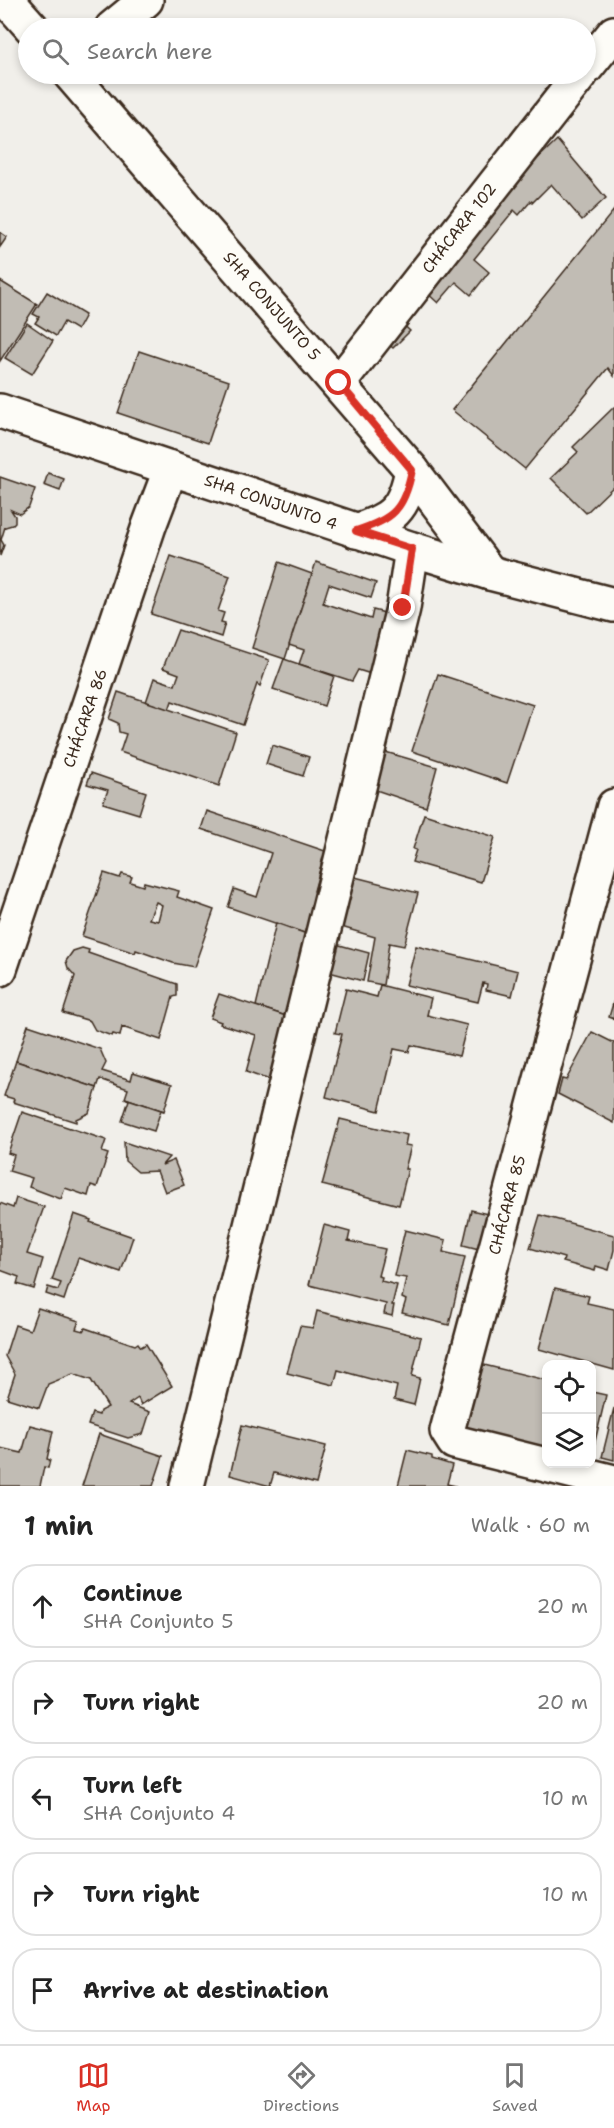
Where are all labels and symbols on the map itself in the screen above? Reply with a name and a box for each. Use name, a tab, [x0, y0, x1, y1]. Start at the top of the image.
street label: CHÁCARA 102	[417, 178, 501, 278]
street label: SHA CONJUNTO 5	[219, 247, 325, 365]
route start	[325, 369, 351, 395]
street label: SHA CONJUNTO 4	[202, 469, 340, 535]
route end	[389, 594, 415, 620]
street label: CHÁCARA 86	[58, 666, 112, 770]
street label: CHÁCARA 85	[484, 1153, 530, 1257]

